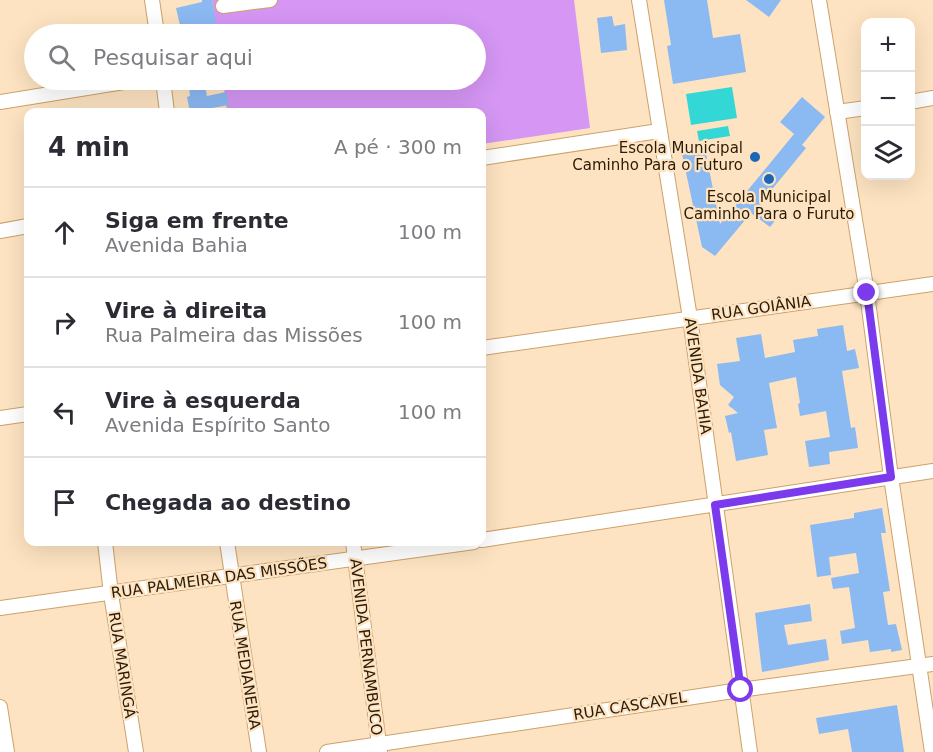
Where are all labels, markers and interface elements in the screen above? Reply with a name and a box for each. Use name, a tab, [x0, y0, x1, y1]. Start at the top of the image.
map controls	[861, 18, 915, 180]
button: +	[861, 18, 915, 72]
search box	[24, 24, 486, 90]
icon: search	[45, 41, 78, 74]
text: Pesquisar aqui	[93, 45, 253, 70]
button: −	[861, 72, 915, 126]
button: layers	[861, 126, 915, 180]
text: 4 min	[48, 132, 130, 162]
text: A pé · 300 m	[334, 135, 462, 159]
place label: Escola Municipal Caminho Para o Futuro	[572, 139, 743, 174]
marker: Escola Municipal Caminho Para o Futuro	[748, 150, 762, 164]
marker: Escola Municipal Caminho Para o Furuto	[762, 172, 776, 186]
place label: Escola Municipal Caminho Para o Furuto	[683, 188, 855, 223]
text: Siga em frente	[105, 208, 289, 233]
icon: ahead	[48, 216, 81, 249]
text: 100 m	[398, 220, 462, 244]
text: Avenida Bahia	[105, 233, 248, 257]
route end	[853, 279, 879, 305]
street label: RUA GOIÂNIA	[710, 291, 813, 324]
text: Vire à direita	[105, 298, 267, 323]
icon: right	[48, 306, 81, 339]
text: 100 m	[398, 310, 462, 334]
street label: AVENIDA BAHIA	[681, 317, 715, 436]
text: Rua Palmeira das Missões	[105, 323, 363, 347]
text: Vire à esquerda	[105, 388, 301, 413]
icon: left	[48, 396, 81, 429]
text: 100 m	[398, 400, 462, 424]
text: Avenida Espírito Santo	[105, 413, 330, 437]
icon: arrive	[48, 486, 81, 519]
text: Chegada ao destino	[105, 490, 351, 515]
street label: RUA PALMEIRA DAS MISSÕES	[110, 553, 328, 602]
street label: AVENIDA PERNAMBUCO	[346, 558, 386, 736]
street label: RUA MEDIANEIRA	[226, 599, 264, 731]
street label: RUA MARINGÁ	[105, 610, 140, 720]
route start	[727, 676, 753, 702]
street label: RUA CASCAVEL	[572, 688, 689, 724]

